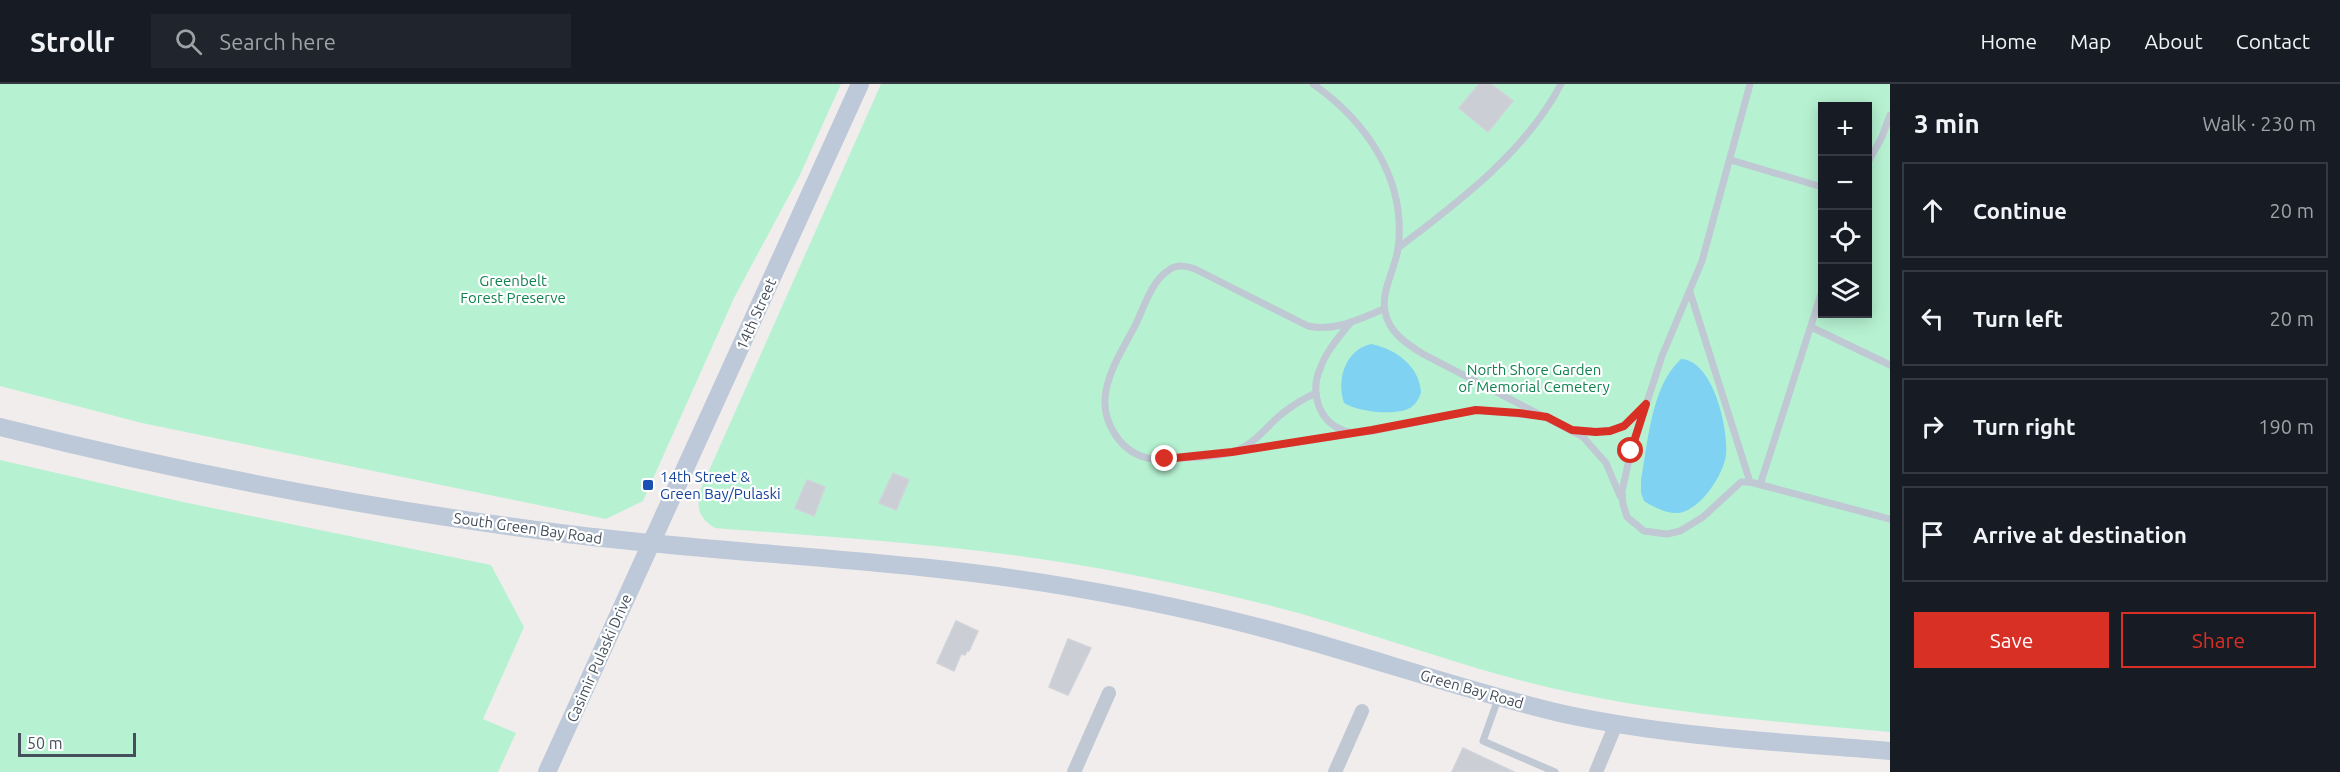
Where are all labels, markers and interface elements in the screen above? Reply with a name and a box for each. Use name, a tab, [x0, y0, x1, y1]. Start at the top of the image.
search box	[151, 14, 571, 68]
icon: search	[172, 25, 205, 58]
text: Strollr	[30, 26, 115, 57]
text: Search here	[220, 29, 336, 54]
text: Home	[1980, 29, 2037, 53]
text: Map	[2070, 29, 2111, 53]
text: About	[2144, 29, 2203, 53]
text: Contact	[2236, 29, 2310, 53]
map controls	[1818, 102, 1872, 318]
button: +	[1818, 102, 1872, 156]
text: 3 min	[1914, 109, 1980, 138]
text: Walk · 230 m	[2203, 112, 2316, 135]
button: −	[1818, 156, 1872, 210]
icon: ahead	[1916, 194, 1949, 227]
text: Continue	[1973, 198, 2067, 223]
text: 20 m	[2270, 199, 2314, 222]
button: locate	[1818, 210, 1872, 264]
button: layers	[1818, 264, 1872, 318]
park label: Greenbelt Forest Preserve	[460, 272, 566, 306]
street label: 14th Street	[733, 275, 779, 352]
icon: left	[1916, 302, 1949, 335]
text: Turn left	[1973, 306, 2063, 331]
text: 20 m	[2270, 307, 2314, 330]
park label: North Shore Garden of Memorial Cemetery	[1458, 361, 1610, 395]
icon: right	[1916, 410, 1949, 443]
text: Turn right	[1973, 414, 2075, 439]
text: 190 m	[2258, 415, 2314, 438]
route start	[1617, 437, 1643, 463]
route end	[1151, 445, 1177, 471]
place label: 14th Street & Green Bay/Pulaski	[660, 468, 781, 502]
marker: 14th Street & Green Bay/Pulaski	[641, 478, 655, 492]
street label: South Green Bay Road	[453, 509, 603, 547]
icon: arrive	[1916, 518, 1949, 551]
text: Arrive at destination	[1973, 522, 2187, 547]
street label: Casimir Pulaski Drive	[563, 591, 635, 725]
button: Save	[1914, 612, 2109, 668]
button: Share	[2121, 612, 2316, 668]
street label: Green Bay Road	[1418, 666, 1526, 712]
scale bar	[18, 730, 136, 758]
text: 50 m	[27, 734, 63, 752]

